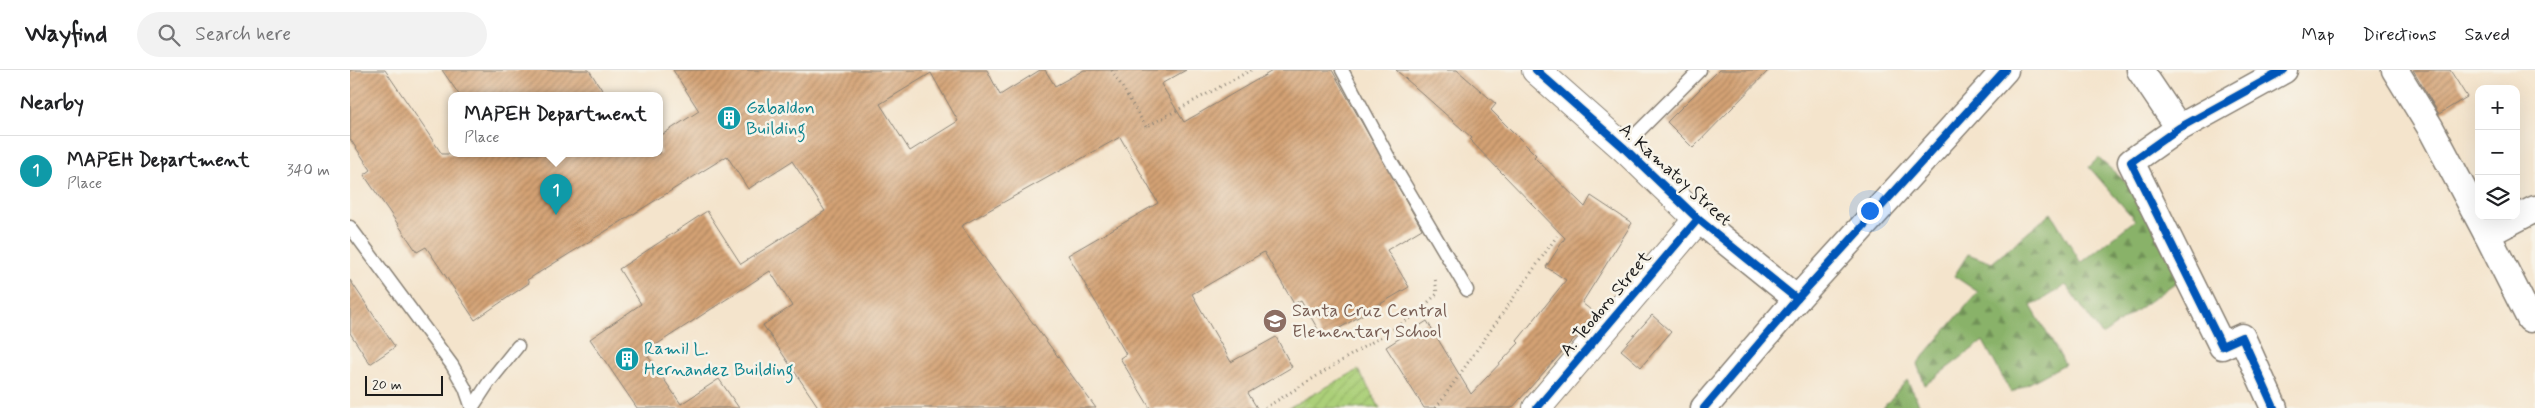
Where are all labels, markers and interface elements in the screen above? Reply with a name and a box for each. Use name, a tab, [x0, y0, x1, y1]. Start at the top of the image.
search box	[137, 12, 487, 57]
text: Wayfind	[25, 19, 107, 50]
icon: search	[155, 21, 183, 49]
text: Search here	[195, 22, 291, 47]
text: Map	[2302, 23, 2335, 47]
text: Directions	[2363, 23, 2437, 47]
text: Saved	[2465, 23, 2510, 47]
map controls	[2475, 85, 2520, 220]
button: +	[2475, 85, 2520, 130]
text: Nearby	[20, 89, 84, 117]
popup	[448, 92, 663, 157]
place label: Gabaldon Building	[746, 96, 815, 143]
text: MAPEH Department	[464, 102, 647, 127]
building icon: Gabaldon Building	[716, 105, 742, 131]
street label: A. Kamatoy Street	[1614, 118, 1737, 232]
text: Place	[464, 127, 500, 148]
button: −	[2475, 130, 2520, 175]
text: MAPEH Department	[67, 148, 249, 173]
text: 1	[32, 160, 40, 181]
text: 340 m	[286, 160, 330, 181]
text: Place	[67, 173, 102, 194]
pin: 1	[540, 174, 572, 215]
button: layers	[2475, 175, 2520, 220]
your location	[1857, 198, 1883, 224]
street label: A. Teodoro Street	[1555, 246, 1657, 362]
place label: Santa Cruz Central Elementary School	[1292, 299, 1447, 344]
school or university icon: Santa Cruz Central Elementary School	[1262, 308, 1288, 334]
place label: Ramil L. Hernandez Building	[644, 337, 794, 384]
building icon: Ramil L. Hernandez Building	[614, 346, 640, 372]
scale bar	[365, 373, 442, 396]
text: 20 m	[372, 376, 402, 394]

